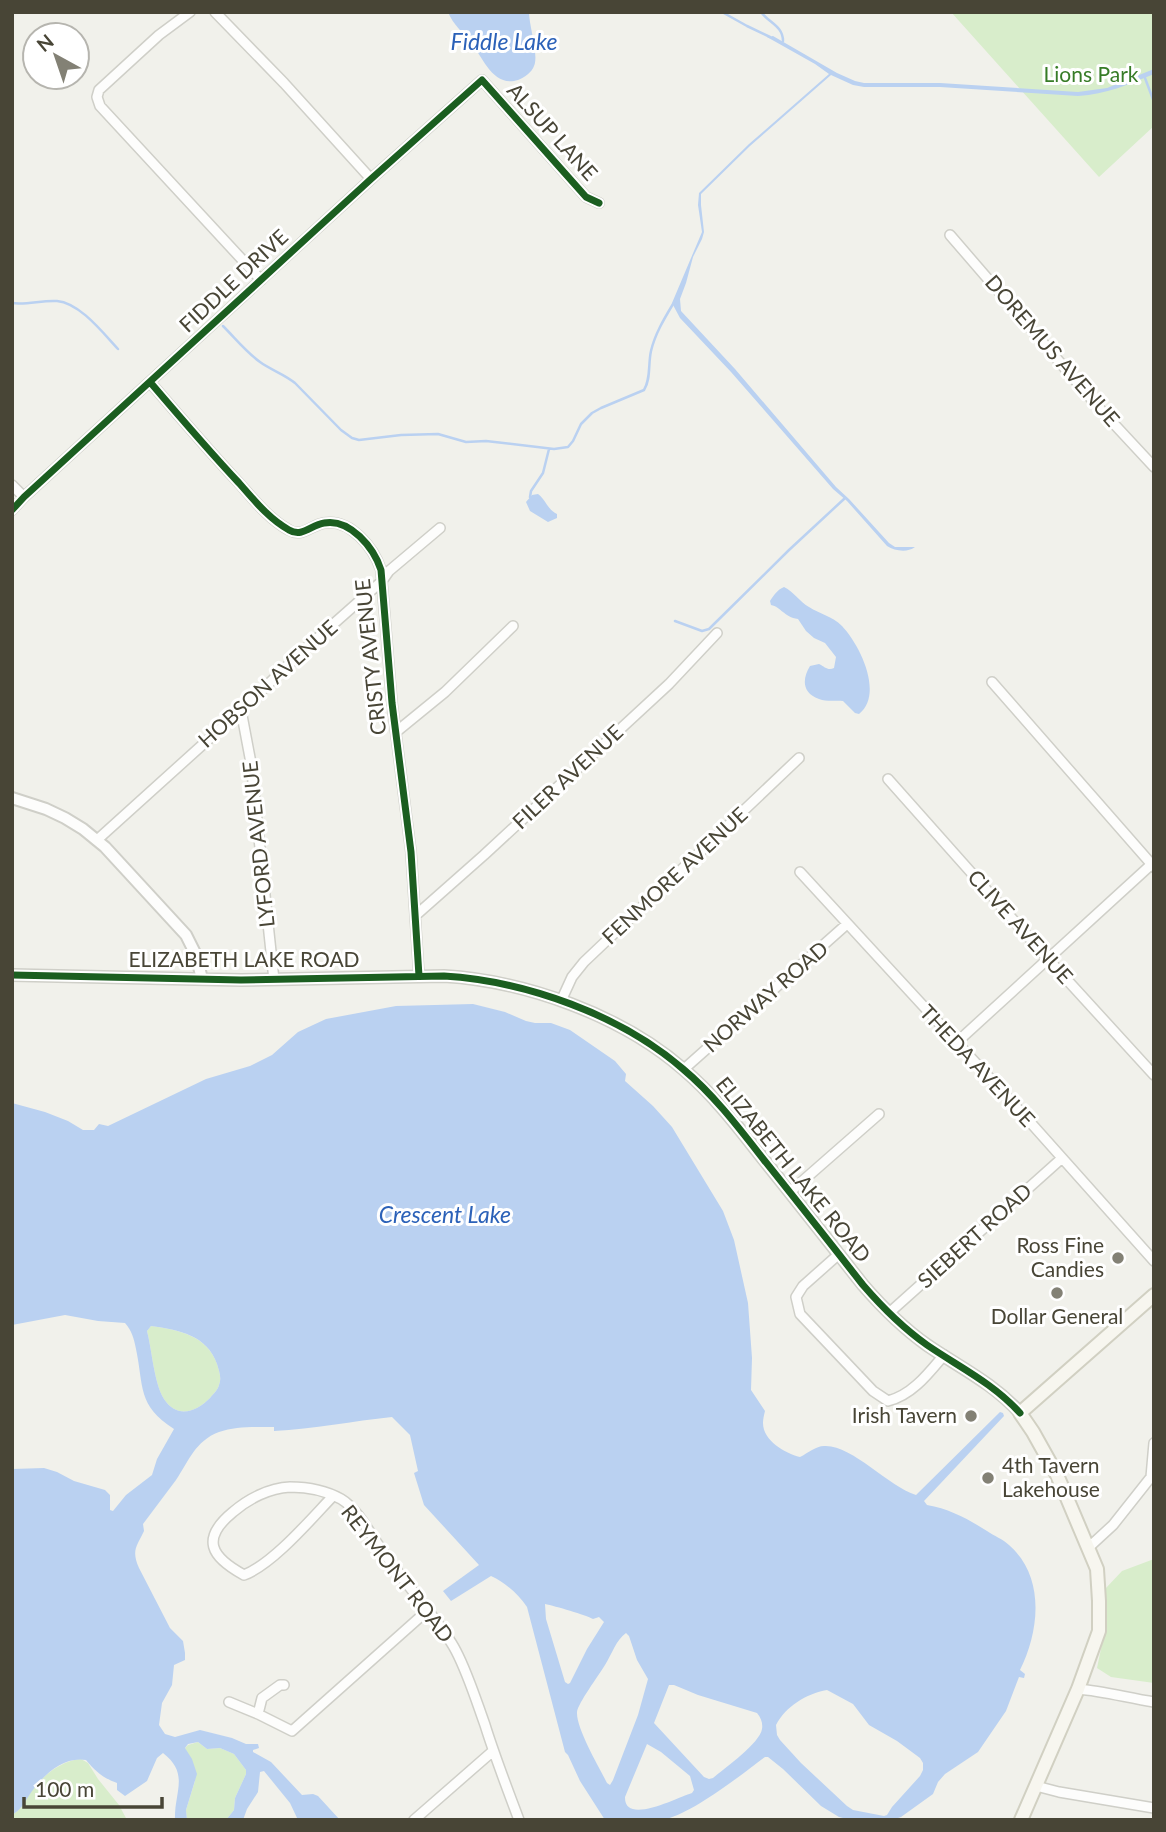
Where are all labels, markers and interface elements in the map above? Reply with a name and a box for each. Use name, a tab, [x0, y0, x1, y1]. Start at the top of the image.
north arrow	[21, 21, 91, 91]
water label: Fiddle Lake	[451, 27, 557, 55]
text: N	[32, 29, 58, 56]
park label: Lions Park	[1044, 61, 1139, 86]
street label: ALSUP LANE	[503, 77, 603, 185]
street label: FIDDLE DRIVE	[173, 223, 292, 337]
street label: DOREMUS AVENUE	[981, 269, 1126, 431]
street label: CRISTY AVENUE	[349, 578, 390, 736]
street label: HOBSON AVENUE	[192, 614, 342, 752]
street label: FILER AVENUE	[507, 718, 627, 833]
street label: LYFORD AVENUE	[236, 760, 279, 929]
street label: FENMORE AVENUE	[596, 801, 752, 949]
street label: CLIVE AVENUE	[963, 864, 1079, 988]
street label: NORWAY ROAD	[698, 935, 832, 1057]
street label: ELIZABETH LAKE ROAD	[128, 946, 360, 971]
street label: THEDA AVENUE	[915, 999, 1041, 1131]
street label: ELIZABETH LAKE ROAD	[712, 1071, 877, 1267]
street label: SIEBERT ROAD	[912, 1177, 1036, 1293]
water label: Crescent Lake	[379, 1200, 511, 1228]
place label: Ross Fine Candies	[1016, 1232, 1104, 1281]
marker: Ross Fine Candies	[1110, 1250, 1126, 1266]
marker: Dollar General	[1049, 1285, 1065, 1301]
place label: Dollar General	[991, 1303, 1123, 1328]
place label: Irish Tavern	[852, 1402, 957, 1427]
marker: Irish Tavern	[963, 1408, 979, 1424]
place label: 4th Tavern Lakehouse	[1002, 1452, 1100, 1501]
marker: 4th Tavern Lakehouse	[980, 1470, 996, 1486]
street label: REYMONT ROAD	[337, 1499, 460, 1647]
scale bar	[24, 1766, 163, 1810]
text: 100 m	[35, 1776, 94, 1801]

